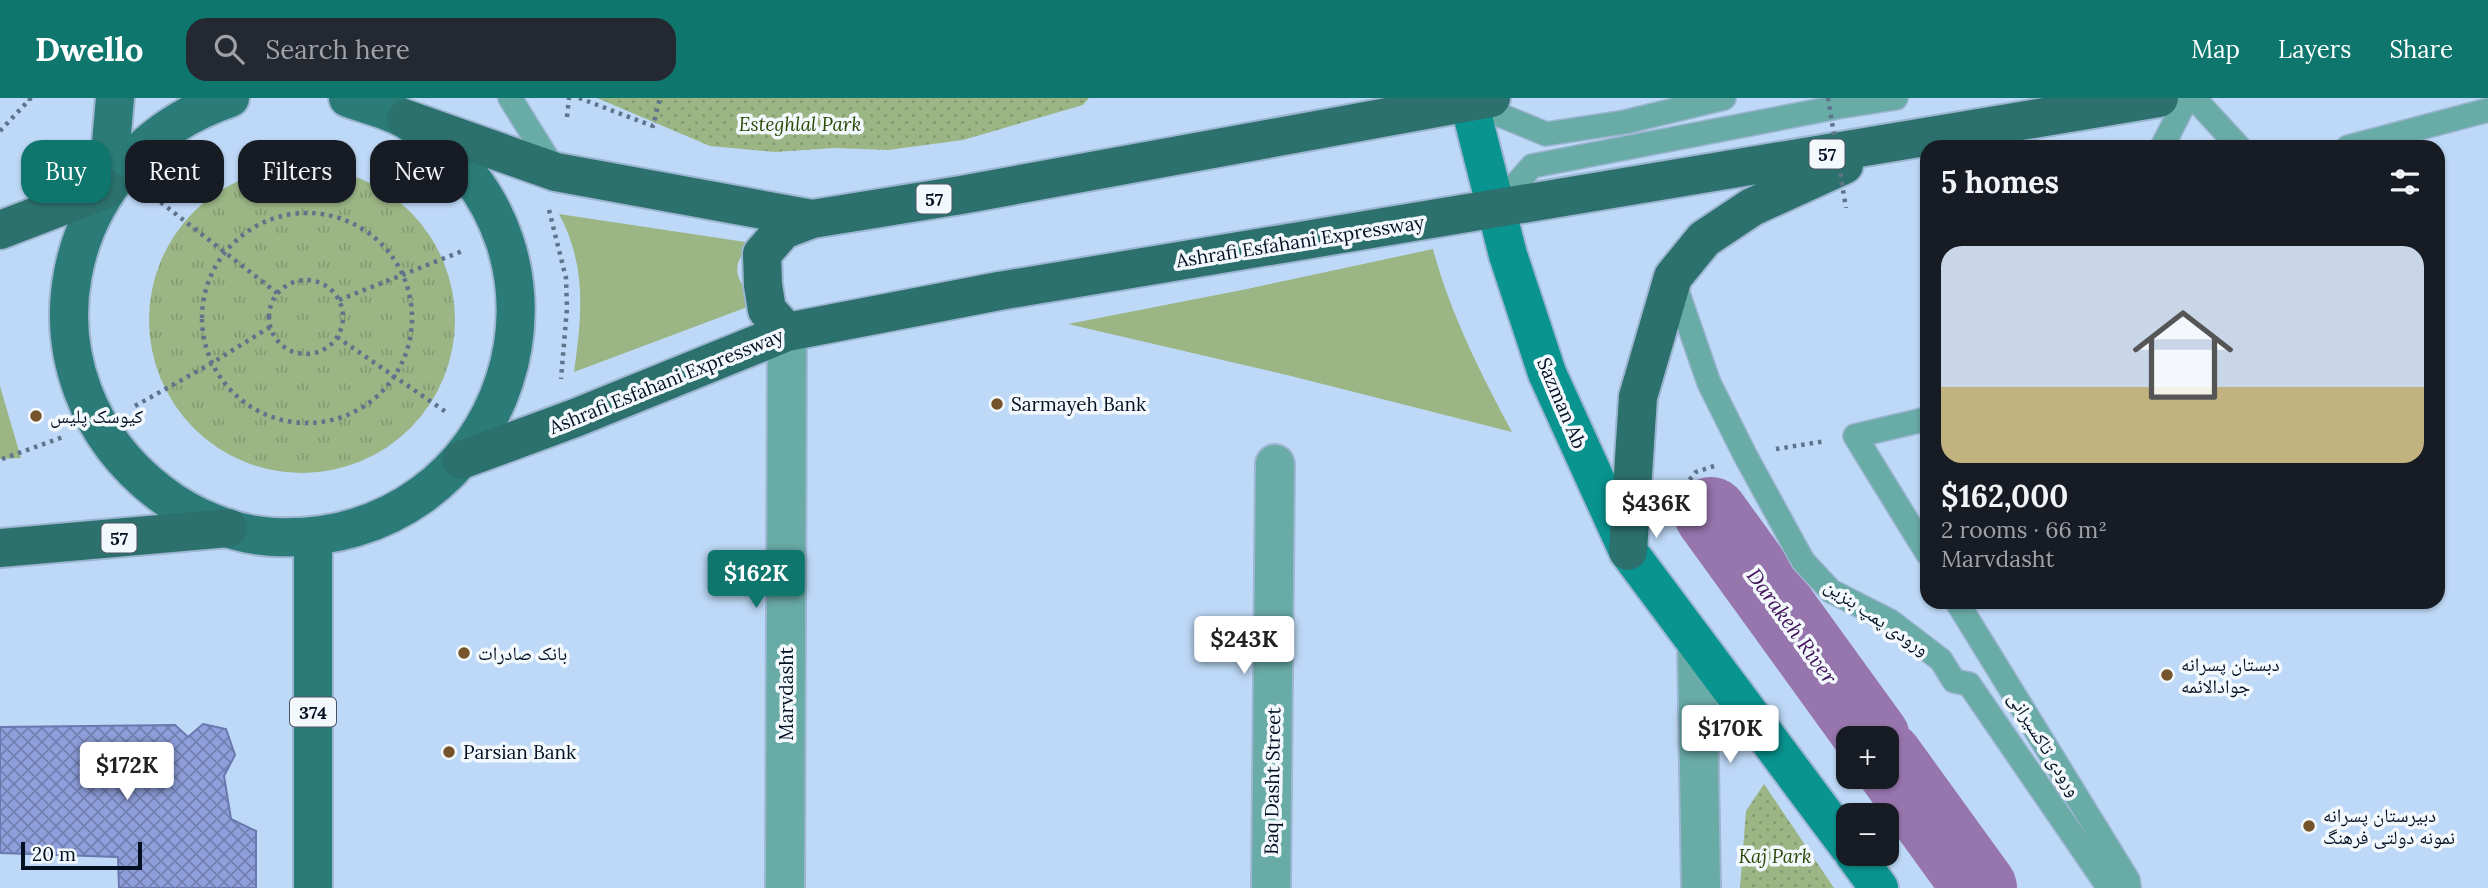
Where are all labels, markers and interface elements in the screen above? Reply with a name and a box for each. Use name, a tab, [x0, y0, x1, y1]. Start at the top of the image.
search box	[186, 18, 676, 81]
text: Dwello	[35, 28, 144, 70]
icon: search	[210, 30, 248, 68]
text: Search here	[266, 33, 410, 66]
text: Map	[2191, 34, 2240, 65]
text: Layers	[2278, 34, 2351, 65]
text: Share	[2389, 34, 2453, 65]
park label: Esteghlal Park	[739, 112, 861, 136]
chip: Buy	[21, 140, 111, 203]
chip: Rent	[125, 140, 224, 203]
chip: Filters	[238, 140, 356, 203]
chip: New	[370, 140, 468, 203]
road number: 57	[1810, 140, 1844, 168]
text: 5 homes	[1941, 163, 2059, 201]
icon: filters	[2386, 163, 2424, 201]
road number: 57	[916, 184, 951, 214]
street label: Ashrafi Esfahani Expressway	[1173, 210, 1426, 273]
icon: home	[2120, 292, 2246, 418]
street label: Ashrafi Esfahani Expressway	[544, 323, 787, 439]
street label: Sazman Ab	[1532, 354, 1592, 452]
place label: Sarmayeh Bank	[1011, 392, 1147, 416]
marker: Sarmayeh Bank	[989, 396, 1005, 412]
place label: کیوسک پلیس	[50, 404, 143, 428]
marker: کیوسک پلیس	[28, 408, 44, 424]
text: $162,000	[1941, 477, 2068, 515]
pin: $436K	[1607, 480, 1705, 540]
text: $436K	[1622, 488, 1690, 517]
text: 2 rooms · 66 m²	[1941, 515, 2107, 544]
road number: 57	[102, 524, 136, 552]
text: Marvdasht	[1941, 544, 2054, 573]
pin: $162K	[707, 550, 805, 610]
text: $162K	[724, 558, 788, 587]
water label: Darakeh River	[1741, 563, 1843, 690]
street label: ورودی پمپ بنزین	[1820, 573, 1934, 661]
pin: $243K	[1195, 616, 1293, 676]
text: $243K	[1210, 624, 1278, 653]
place label: بانک صادرات	[478, 641, 567, 665]
marker: بانک صادرات	[456, 645, 472, 661]
street label: Marvdasht	[774, 647, 798, 741]
place label: دبستان پسرانه جوادالائمه	[2181, 652, 2280, 698]
marker: دبستان پسرانه جوادالائمه	[2159, 667, 2175, 683]
street label: ورودی تاکسیرانی	[2003, 687, 2087, 801]
road number: 374	[290, 698, 336, 726]
street label: Baq Dasht Street	[1259, 706, 1285, 855]
pin: $170K	[1681, 706, 1779, 765]
text: $170K	[1698, 713, 1762, 742]
map controls	[1836, 726, 1899, 866]
button: +	[1836, 726, 1899, 789]
place label: Parsian Bank	[463, 740, 577, 764]
pin: $172K	[78, 742, 176, 802]
marker: Parsian Bank	[441, 744, 457, 760]
text: $172K	[96, 750, 158, 779]
button: −	[1836, 803, 1899, 866]
place label: دبيرستان پسرانه نمونه دولتی فرهنگ	[2323, 803, 2455, 849]
marker: دبيرستان پسرانه نمونه دولتی فرهنگ	[2301, 818, 2317, 834]
scale bar	[21, 839, 142, 871]
text: 20 m	[32, 842, 76, 866]
park label: Kaj Park	[1738, 844, 1812, 868]

